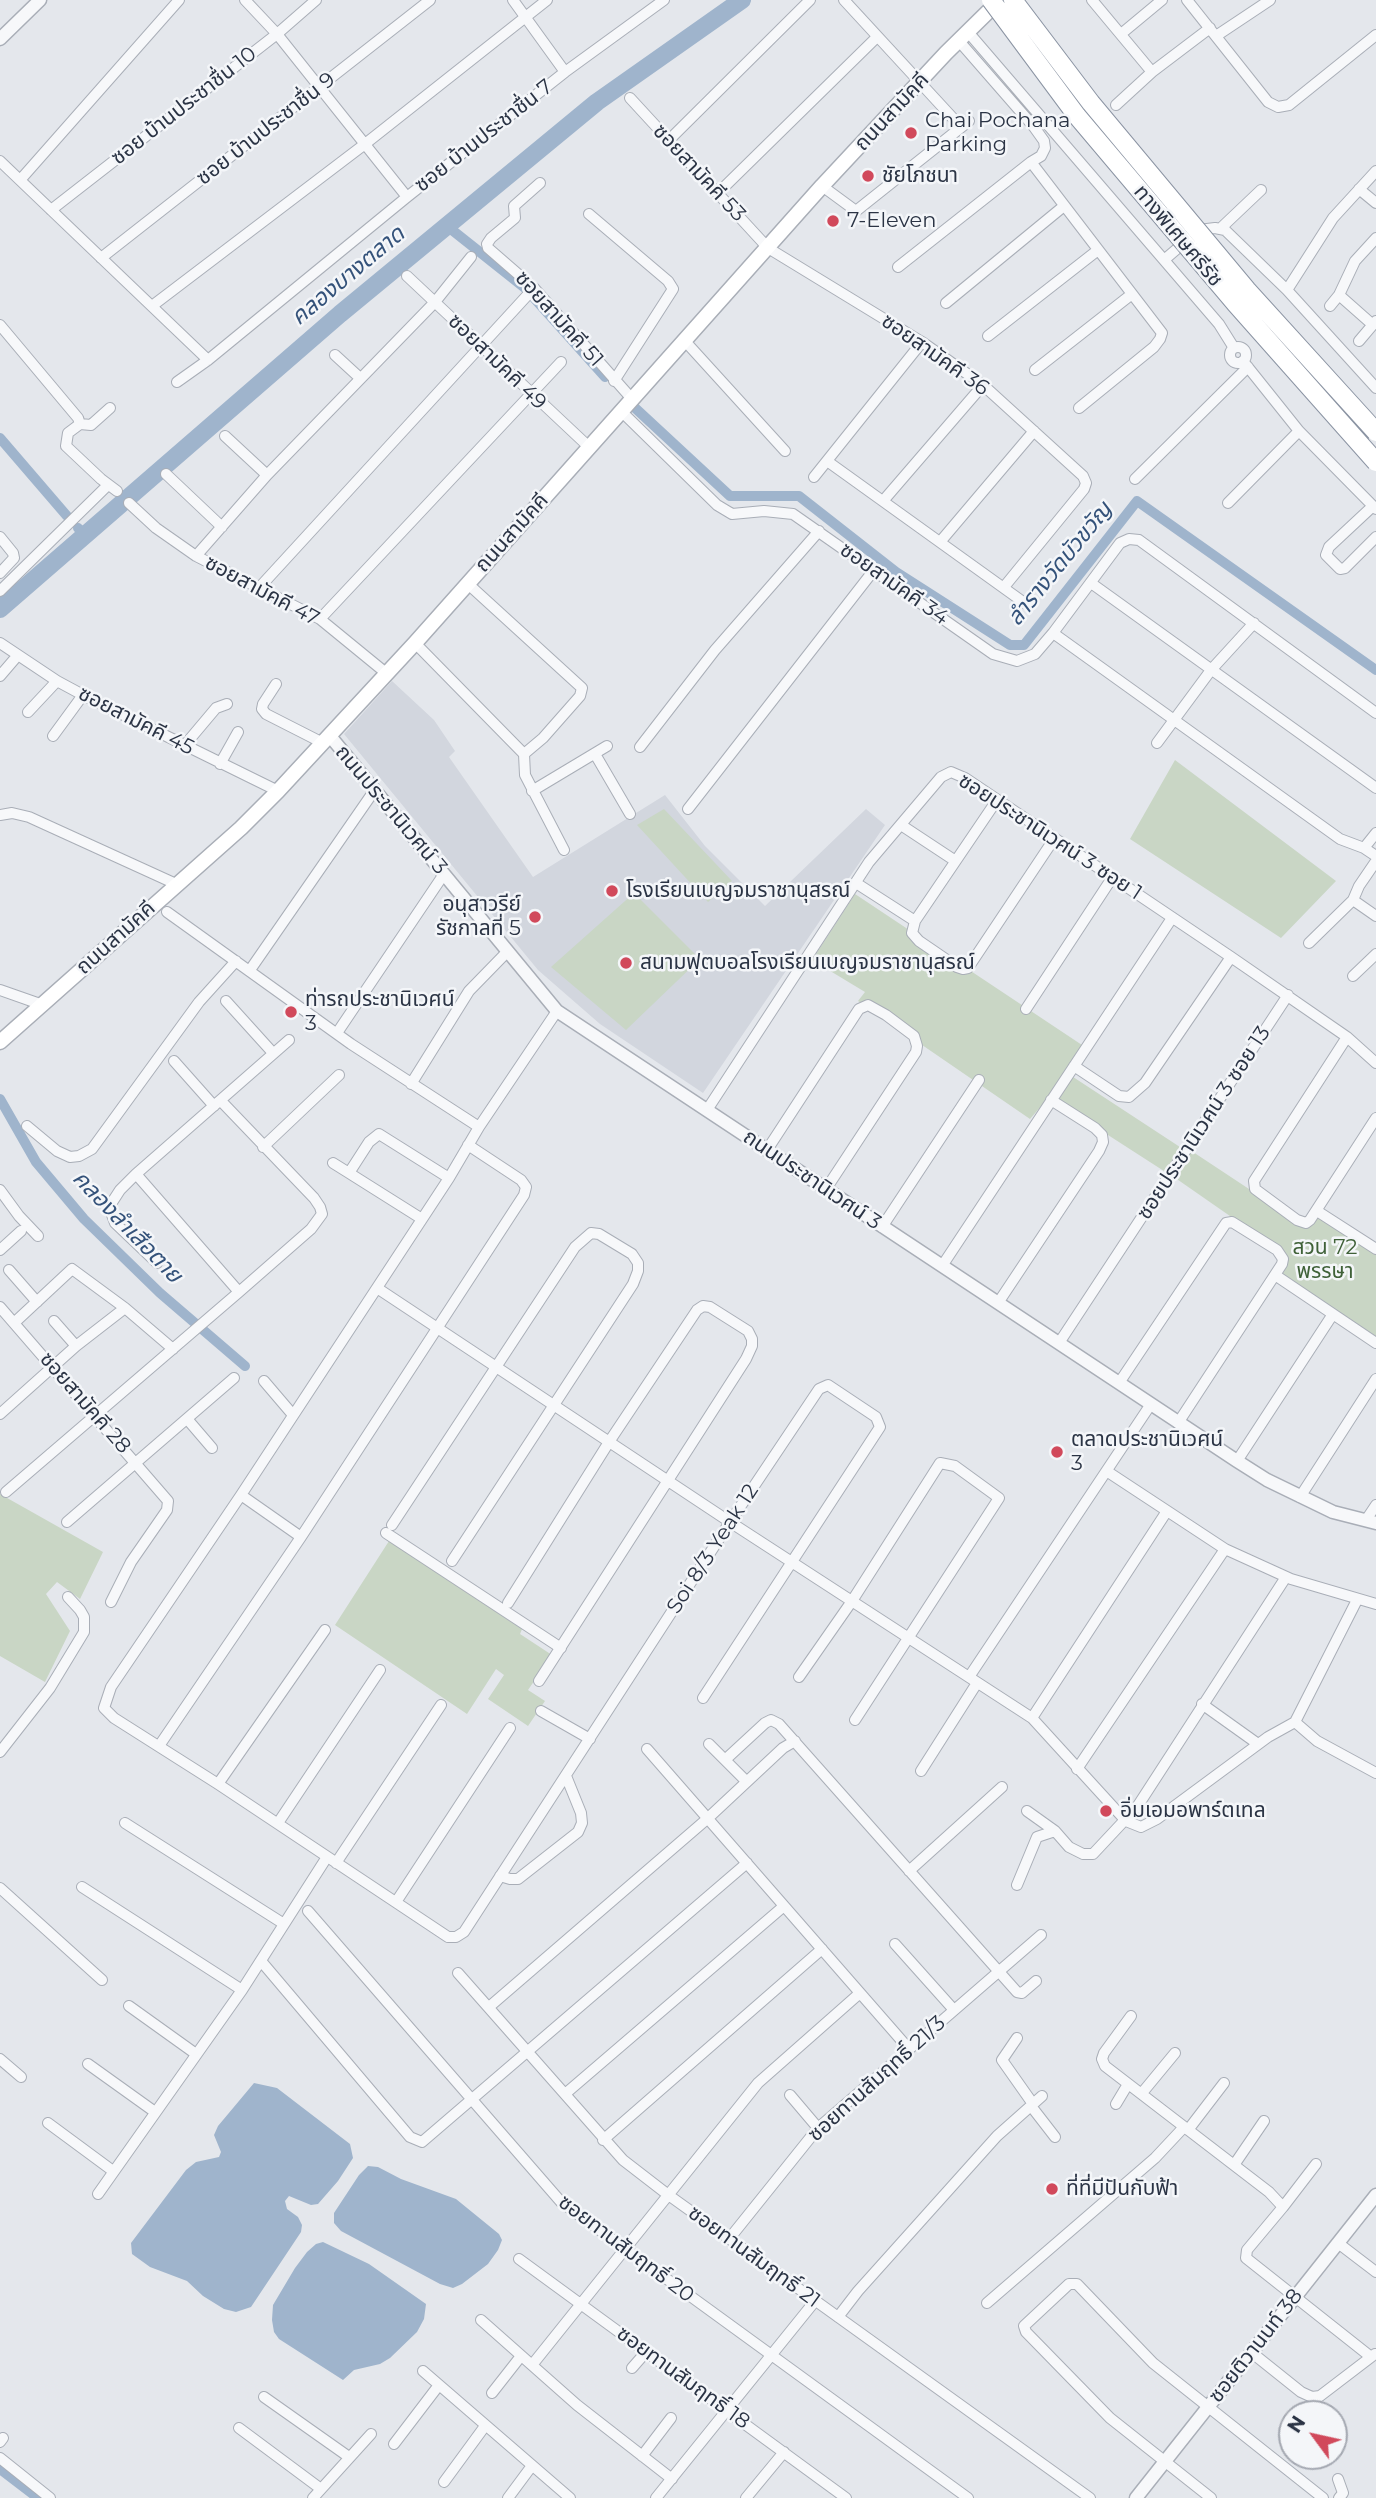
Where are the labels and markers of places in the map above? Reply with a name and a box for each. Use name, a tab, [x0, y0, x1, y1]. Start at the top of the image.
place label: Chai Pochana Parking	[925, 108, 1070, 158]
marker: Chai Pochana Parking	[903, 125, 919, 141]
place label: ชัยโภชนา	[882, 163, 958, 189]
marker: ชัยโภชนา	[860, 168, 876, 184]
place label: 7-Eleven	[847, 208, 936, 234]
marker: 7-Eleven	[825, 213, 841, 229]
place label: โรงเรียนเบญจมราชานุสรณ์	[626, 878, 850, 904]
marker: โรงเรียนเบญจมราชานุสรณ์	[604, 883, 620, 899]
place label: อนุสาวรีย์ รัชกาลที่ 5	[436, 892, 521, 942]
marker: อนุสาวรีย์ รัชกาลที่ 5	[527, 909, 543, 925]
place label: สนามฟุตบอลโรงเรียนเบญจมราชานุสรณ์	[640, 950, 975, 976]
marker: สนามฟุตบอลโรงเรียนเบญจมราชานุสรณ์	[618, 955, 634, 971]
place label: ท่ารถประชานิเวศน์ 3	[305, 987, 455, 1037]
marker: ท่ารถประชานิเวศน์ 3	[283, 1004, 299, 1020]
place label: ตลาดประชานิเวศน์ 3	[1071, 1427, 1223, 1477]
marker: ตลาดประชานิเวศน์ 3	[1049, 1444, 1065, 1460]
place label: อิ่มเอมอพาร์ตเทล	[1120, 1798, 1266, 1824]
marker: อิ่มเอมอพาร์ตเทล	[1098, 1803, 1114, 1819]
place label: ที่ที่มีปันกับฟ้า	[1066, 2176, 1178, 2202]
marker: ที่ที่มีปันกับฟ้า	[1044, 2181, 1060, 2197]

